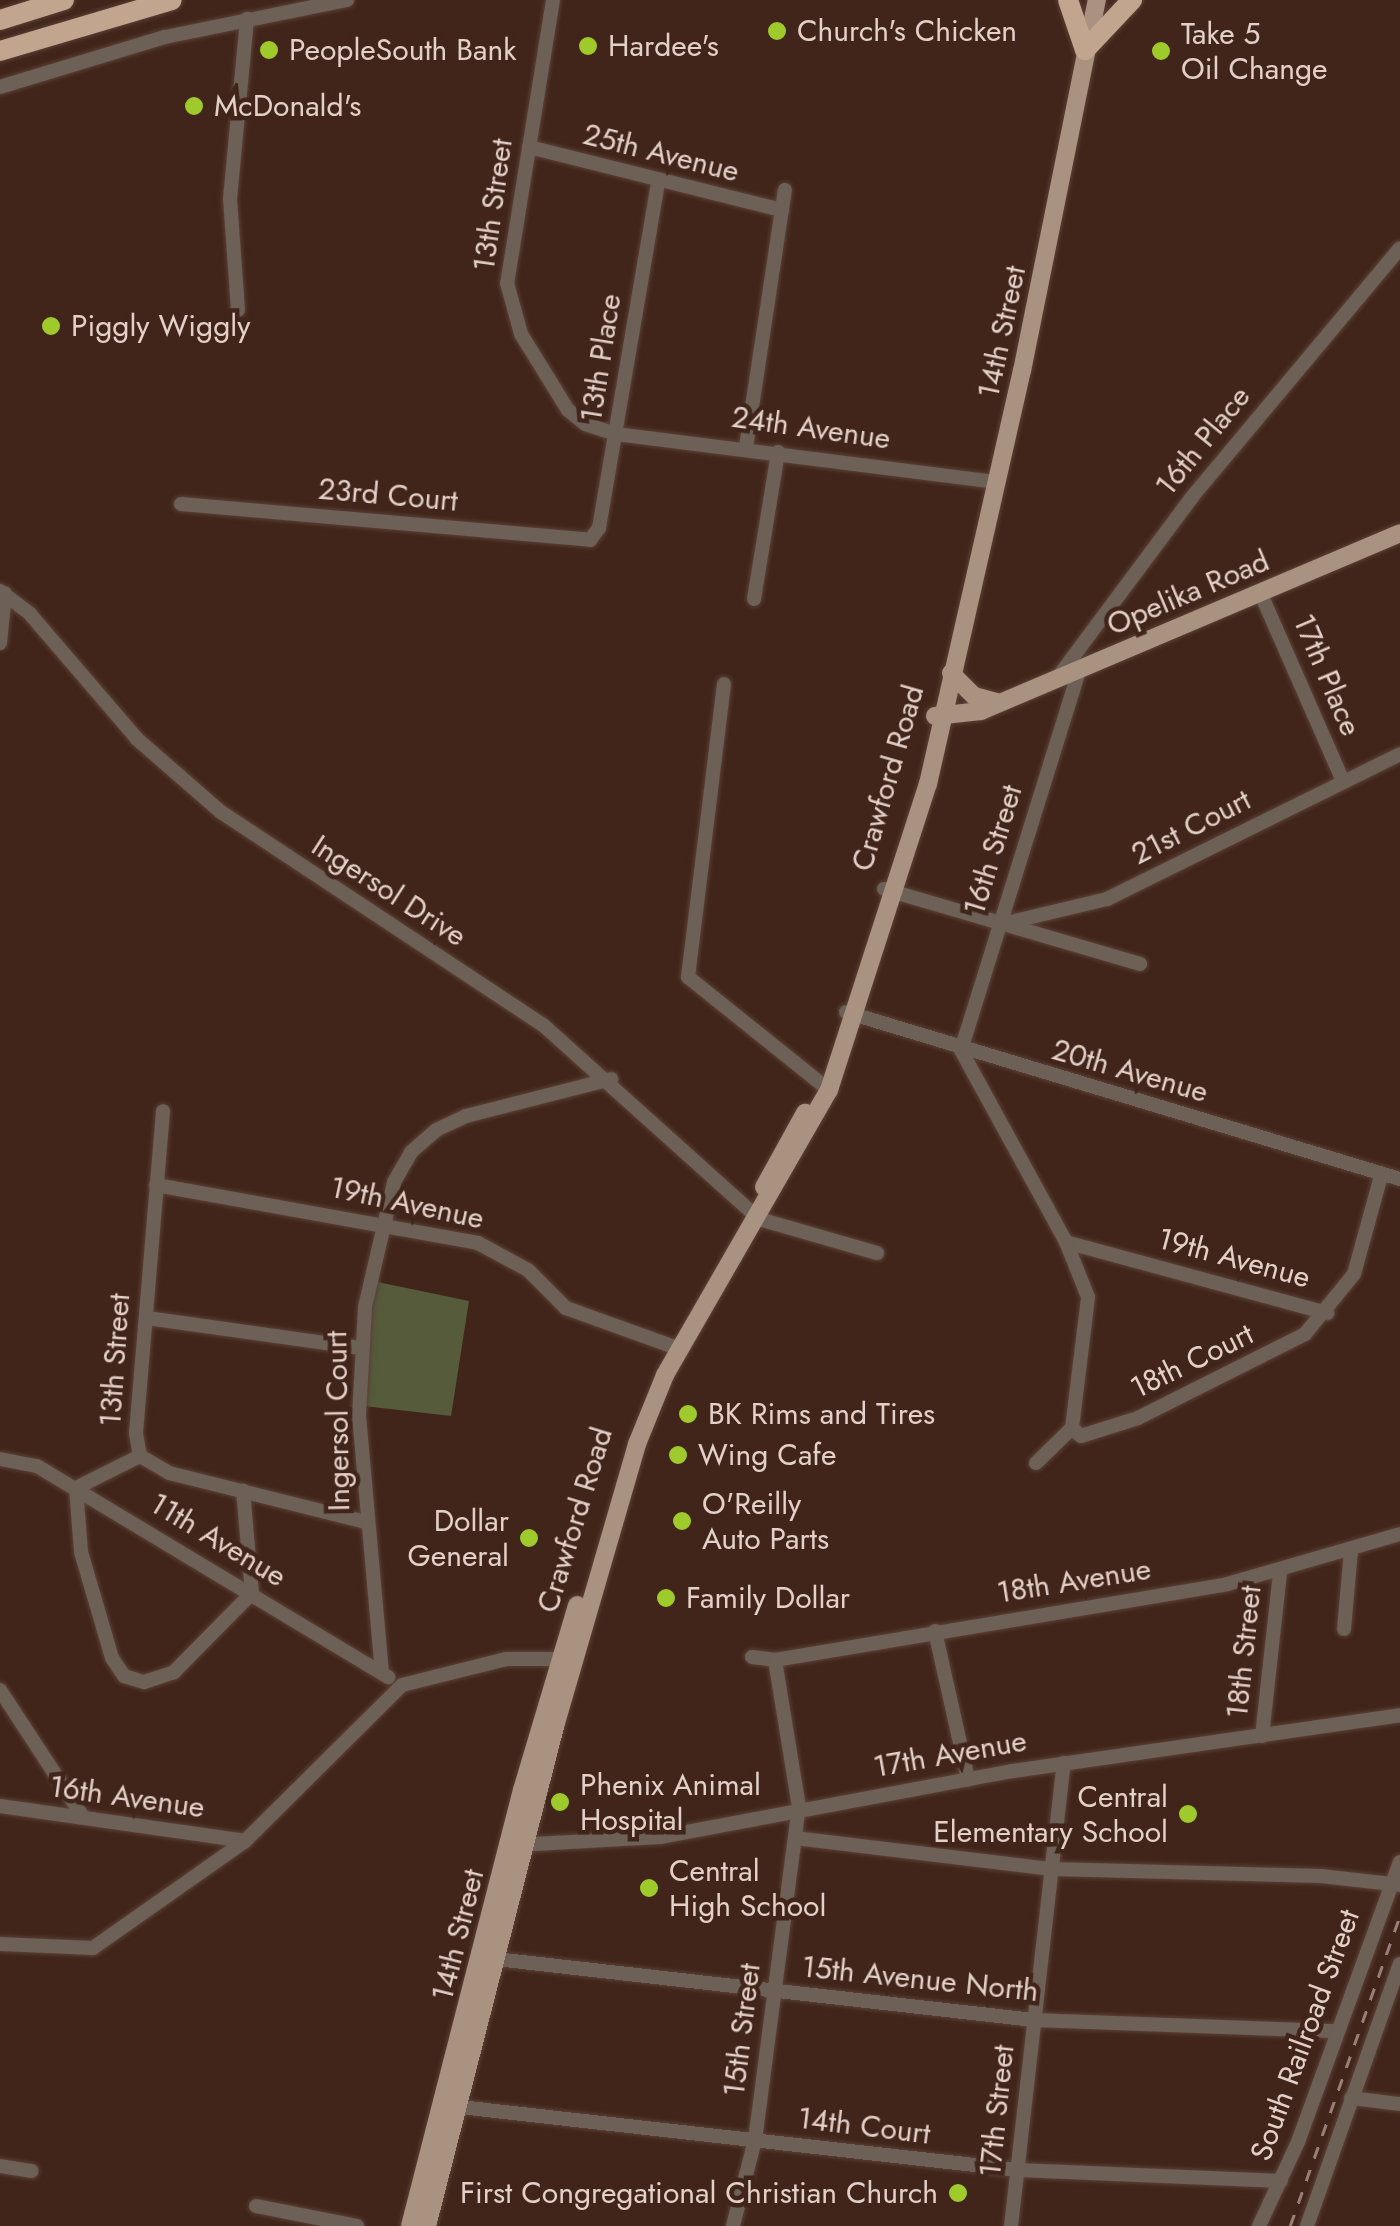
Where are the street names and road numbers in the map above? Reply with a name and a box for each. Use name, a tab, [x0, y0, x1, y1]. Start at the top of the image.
street label: 25th Avenue	[579, 116, 743, 190]
street label: 13th Street	[466, 136, 520, 274]
street label: 14th Street	[970, 262, 1034, 402]
street label: 13th Place	[573, 291, 629, 425]
street label: 16th Place	[1148, 379, 1258, 503]
street label: 24th Avenue	[729, 399, 893, 457]
street label: 23rd Court	[317, 471, 459, 519]
street label: Opelika Road	[1102, 543, 1274, 643]
street label: 17th Place	[1285, 609, 1369, 741]
street label: Crawford Road	[844, 681, 932, 875]
street label: 16th Street	[956, 781, 1030, 919]
street label: 21st Court	[1125, 782, 1257, 872]
street label: Ingersol Drive	[305, 828, 473, 954]
street label: 20th Avenue	[1048, 1032, 1212, 1110]
street label: 19th Avenue	[327, 1169, 487, 1237]
street label: 19th Avenue	[1154, 1220, 1314, 1296]
street label: 13th Street	[92, 1292, 138, 1428]
street label: 18th Court	[1125, 1316, 1259, 1406]
street label: Ingersol Court	[318, 1330, 358, 1512]
street label: Crawford Road	[530, 1423, 620, 1617]
street label: 11th Avenue	[143, 1485, 293, 1595]
street label: 18th Avenue	[995, 1551, 1153, 1611]
street label: 18th Street	[1219, 1584, 1269, 1720]
street label: 17th Avenue	[871, 1723, 1029, 1785]
street label: 16th Avenue	[47, 1768, 207, 1826]
street label: 14th Street	[424, 1865, 492, 2005]
street label: South Railroad Street	[1243, 1904, 1367, 2166]
street label: 15th Avenue North	[800, 1949, 1040, 2009]
street label: 15th Street	[716, 1961, 768, 2099]
street label: 17th Street	[972, 2043, 1022, 2179]
street label: 14th Court	[796, 2100, 932, 2152]

